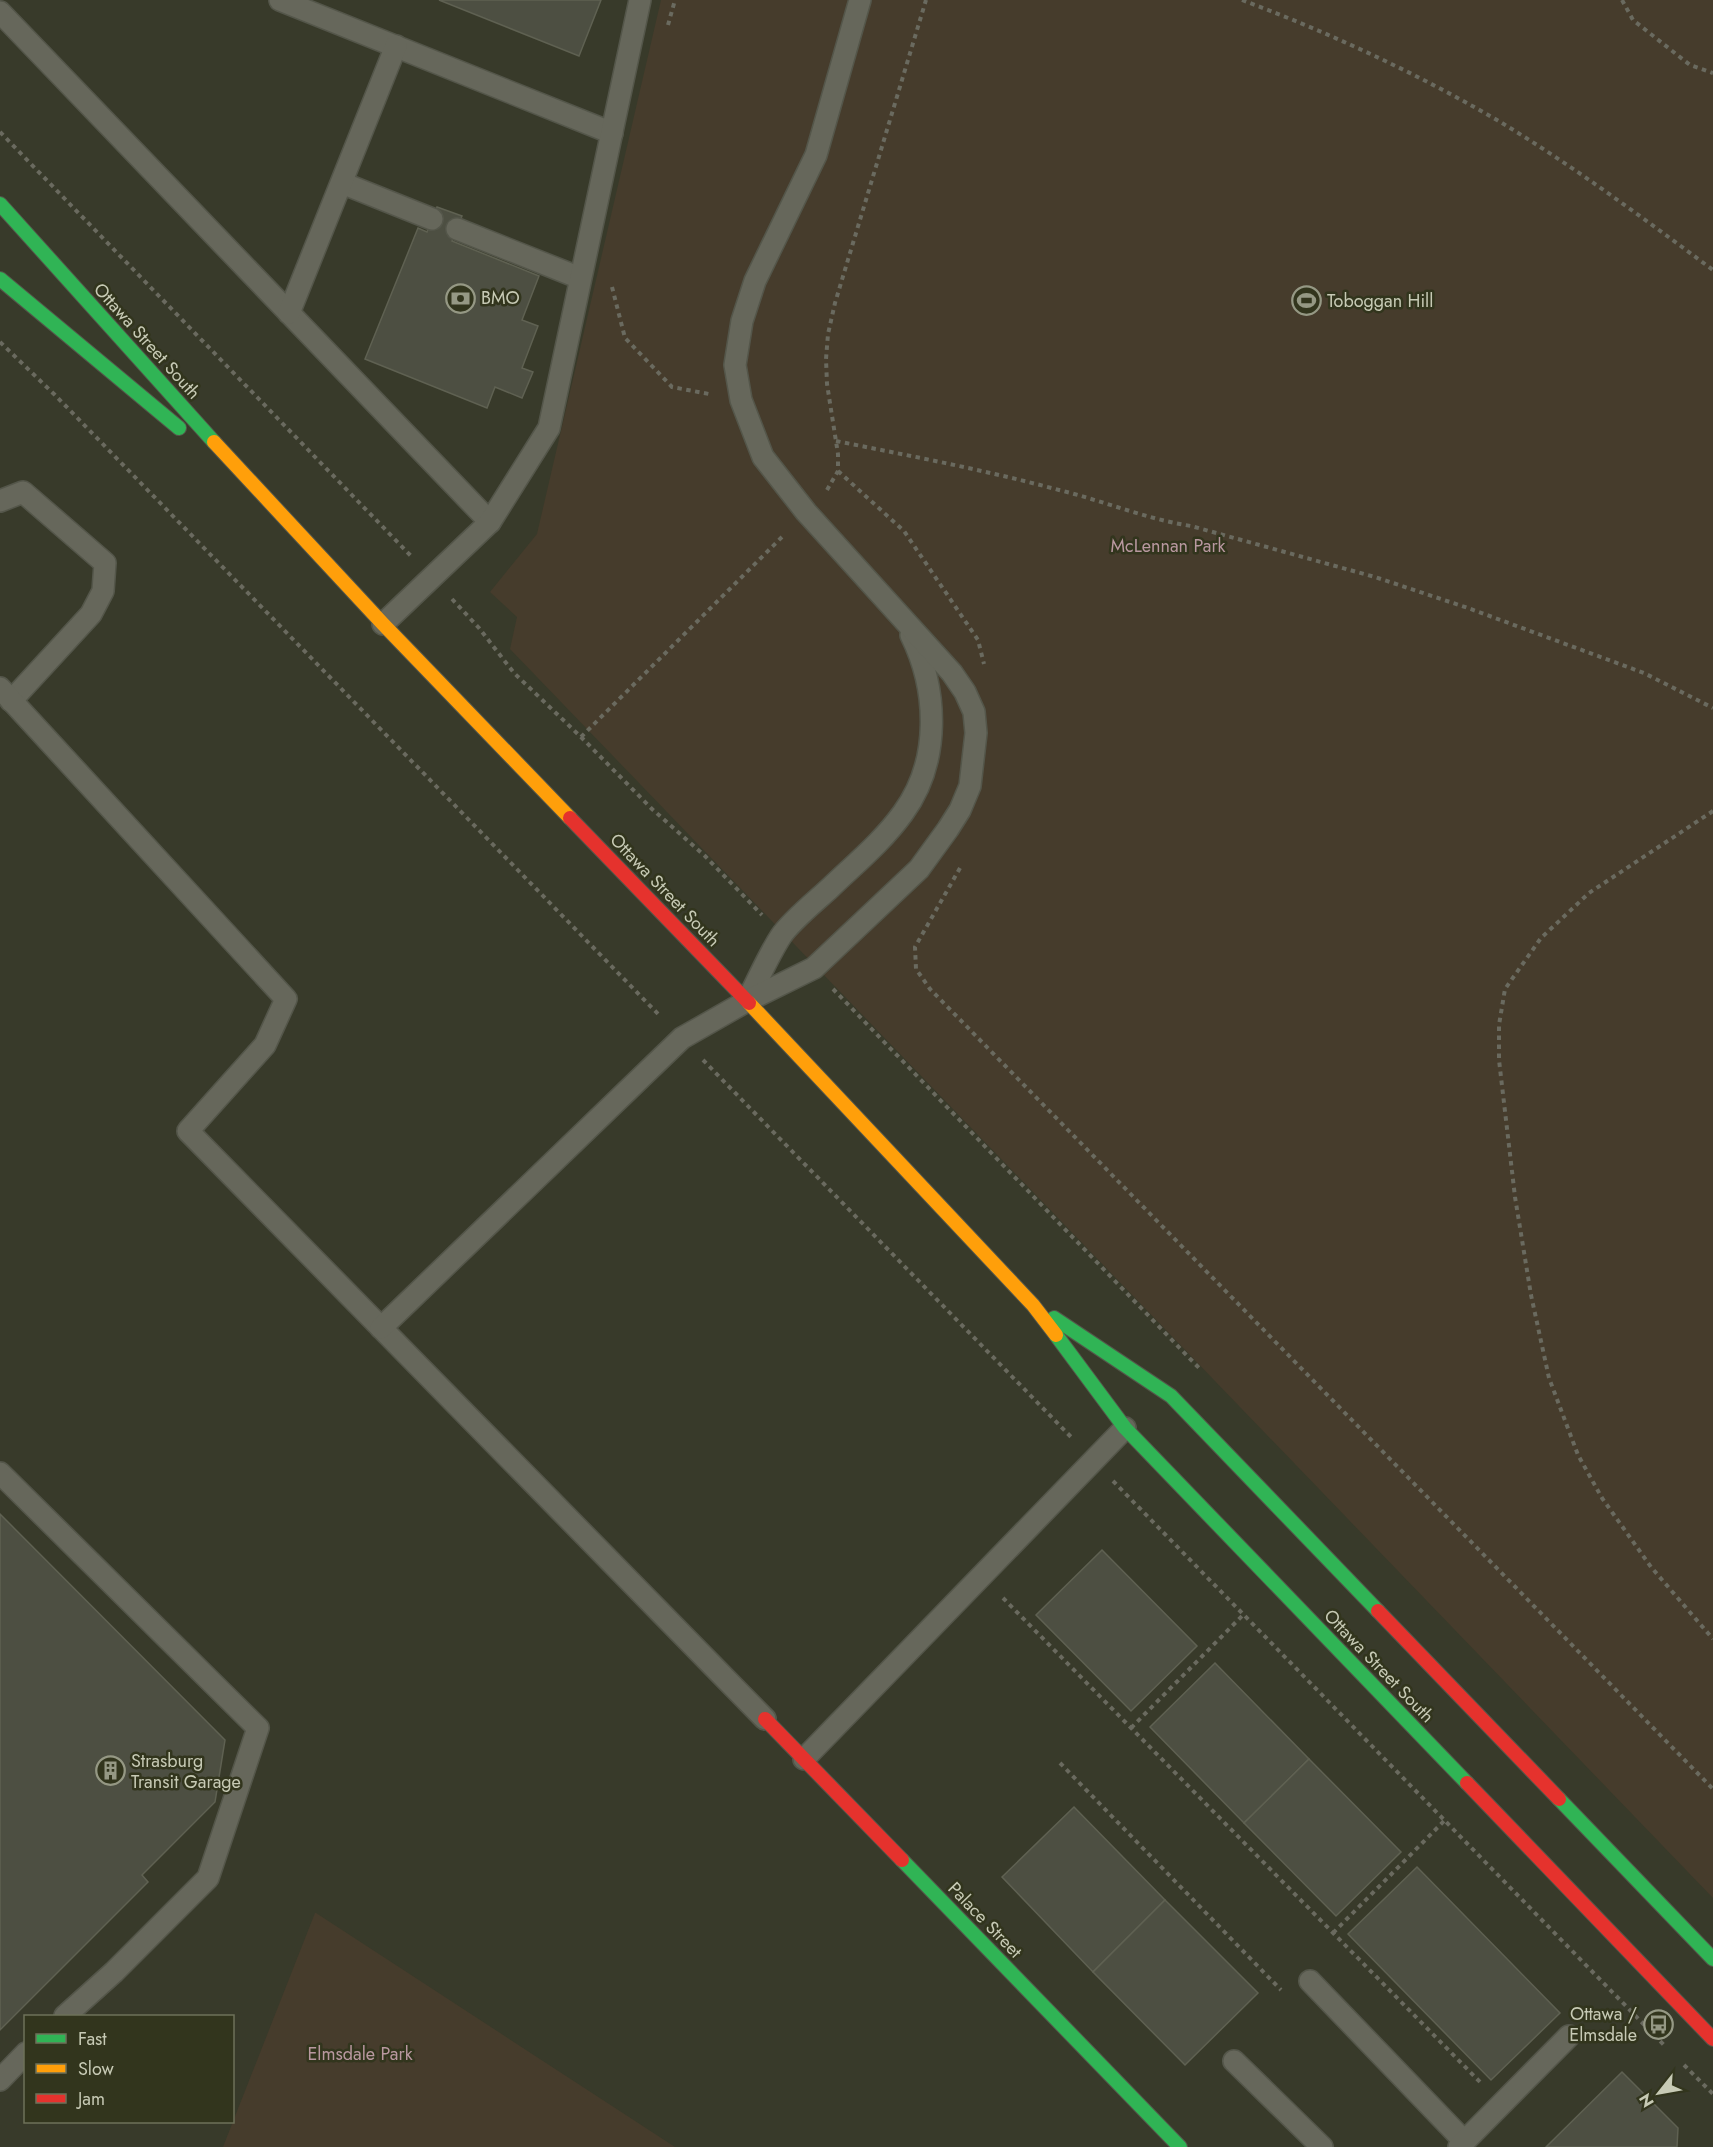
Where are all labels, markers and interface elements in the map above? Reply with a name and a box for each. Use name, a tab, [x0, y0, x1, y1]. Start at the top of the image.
street label: Ottawa Street South	[87, 277, 207, 405]
bank icon: BMO	[444, 282, 476, 314]
place label: BMO	[481, 285, 520, 311]
sports icon: Toboggan Hill	[1290, 285, 1322, 317]
place label: Toboggan Hill	[1327, 288, 1433, 314]
park label: McLennan Park	[1110, 533, 1226, 559]
street label: Ottawa Street South	[604, 827, 726, 953]
street label: Ottawa Street South	[1318, 1603, 1440, 1729]
place label: Strasburg Transit Garage	[131, 1748, 241, 1795]
building icon: Strasburg Transit Garage	[94, 1755, 126, 1787]
street label: Palace Street	[942, 1876, 1029, 1964]
place label: Ottawa / Elmsdale	[1569, 2001, 1637, 2048]
bus stop icon: Ottawa / Elmsdale	[1642, 2008, 1674, 2040]
legend	[24, 2015, 234, 2123]
text: Fast	[78, 2026, 107, 2052]
park label: Elmsdale Park	[307, 2041, 413, 2067]
text: Slow	[78, 2056, 115, 2082]
north arrow	[1629, 2063, 1689, 2123]
text: Jam	[76, 2086, 105, 2112]
text: N	[1633, 2089, 1660, 2112]

